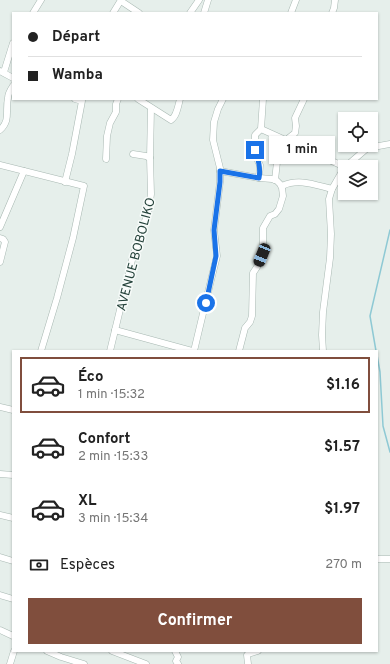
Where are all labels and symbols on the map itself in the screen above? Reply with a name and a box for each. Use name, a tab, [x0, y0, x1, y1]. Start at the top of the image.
callout: 1 min	[269, 136, 335, 164]
route end	[246, 141, 264, 159]
street label: AVENUE BOBOLIKO	[114, 196, 160, 313]
car	[252, 242, 272, 268]
route start	[197, 294, 215, 312]

